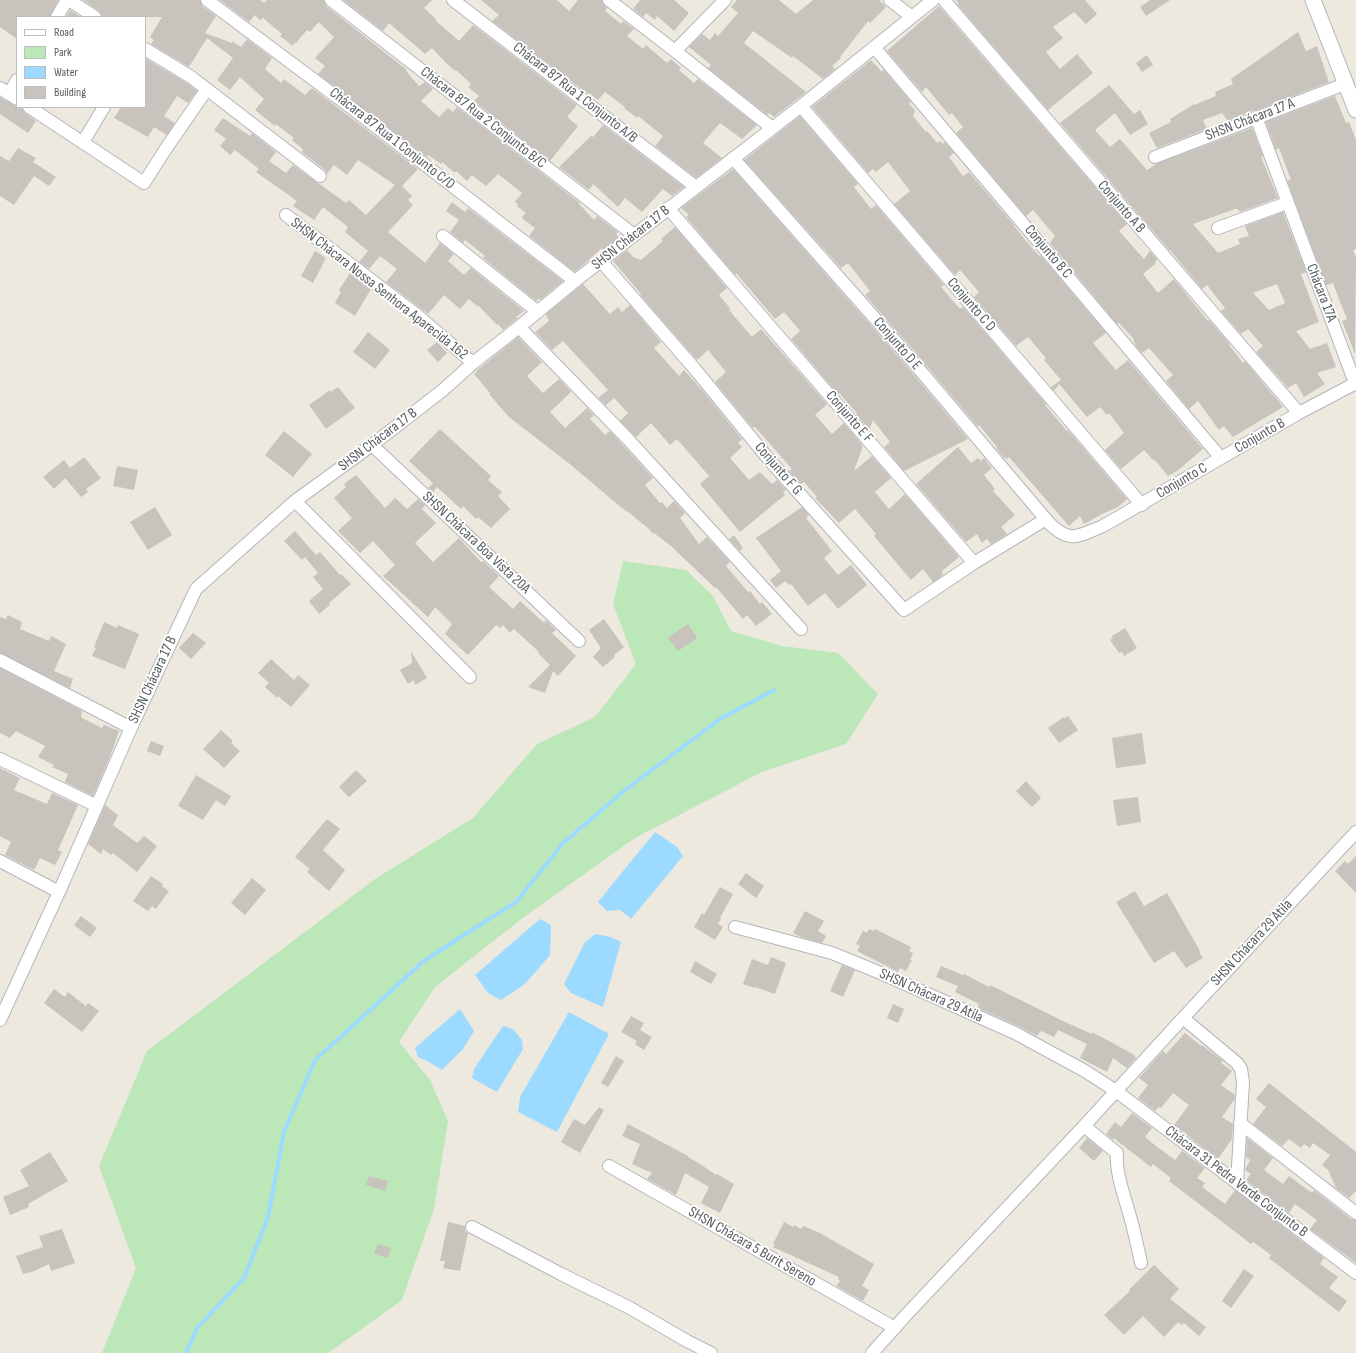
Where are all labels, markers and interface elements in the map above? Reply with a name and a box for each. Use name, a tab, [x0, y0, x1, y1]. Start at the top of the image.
legend	[16, 16, 146, 108]
text: Road	[54, 25, 74, 40]
street label: Chácara 87 Rua 1 Conjunto A/B	[509, 39, 641, 147]
text: Park	[54, 45, 72, 60]
street label: Chácara 87 Rua 2 Conjunto B/C	[416, 63, 550, 173]
text: Water	[54, 65, 78, 80]
street label: Chácara 87 Rua 1 Conjunto C/D	[326, 84, 458, 194]
text: Building	[54, 85, 86, 100]
street label: SHSN Chácara 17 A	[1203, 95, 1297, 145]
street label: Conjunto A B	[1093, 177, 1149, 237]
street label: SHSN Chácara 17 B	[588, 202, 674, 274]
street label: SHSN Chácara Nossa Senhora Aparecida 162	[287, 214, 471, 364]
street label: Conjunto B C	[1020, 221, 1076, 283]
street label: Chácara 17A	[1302, 261, 1340, 325]
street label: Conjunto C D	[943, 274, 999, 336]
street label: Conjunto D E	[869, 314, 925, 374]
street label: Conjunto E F	[822, 387, 876, 447]
street label: SHSN Chácara 17 B	[335, 405, 421, 475]
street label: Conjunto B	[1232, 414, 1288, 458]
street label: Conjunto F G	[750, 439, 806, 499]
street label: Conjunto C	[1153, 459, 1211, 503]
street label: SHSN Chácara Boa Vista 20A	[418, 488, 534, 598]
street label: SHSN Chácara 17 B	[125, 634, 181, 726]
street label: SHSN Chácara 29 Atila	[1207, 896, 1297, 990]
street label: SHSN Chácara 29 Atila	[876, 965, 986, 1027]
street label: Chácara 31 Pedra Verde Conjunto B	[1161, 1122, 1311, 1242]
street label: SHSN Chácara 5 Burit Sereno	[685, 1203, 819, 1291]

